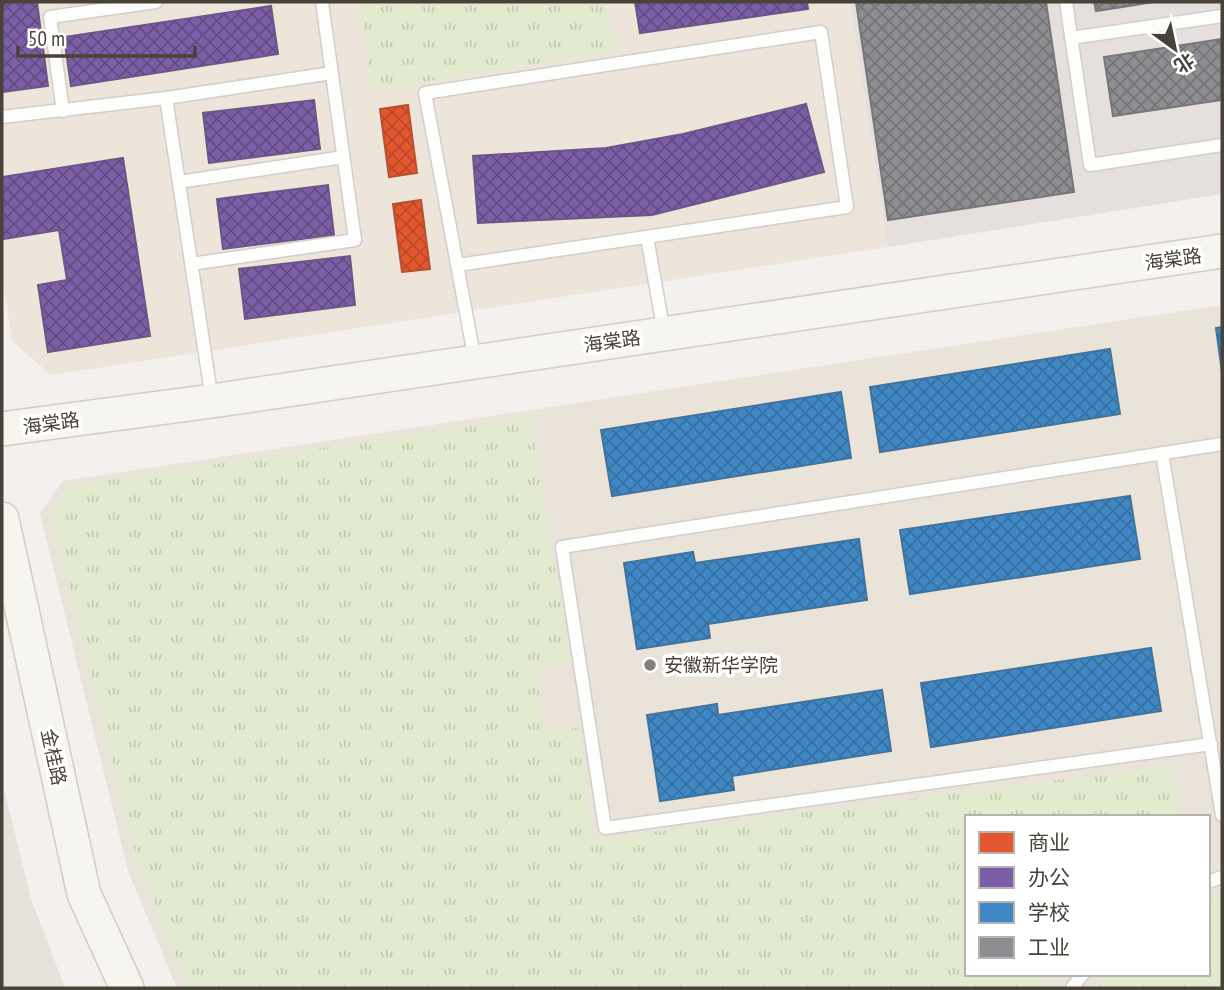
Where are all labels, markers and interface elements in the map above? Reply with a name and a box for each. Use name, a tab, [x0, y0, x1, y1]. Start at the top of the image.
scale bar	[18, 14, 194, 58]
north arrow	[1140, 14, 1210, 84]
text: 50 m	[28, 25, 65, 52]
text: 北	[1170, 48, 1199, 78]
street label: 海棠路	[1143, 243, 1203, 275]
street label: 海棠路	[582, 325, 642, 357]
street label: 海棠路	[21, 407, 81, 439]
place label: 安徽新华学院	[664, 653, 778, 677]
marker: 安徽新华学院	[642, 657, 658, 673]
street label: 金桂路	[36, 727, 72, 787]
legend	[965, 815, 1210, 976]
text: 商业	[1028, 829, 1070, 856]
text: 办公	[1028, 864, 1070, 891]
text: 学校	[1028, 899, 1070, 926]
text: 工业	[1028, 934, 1070, 961]

